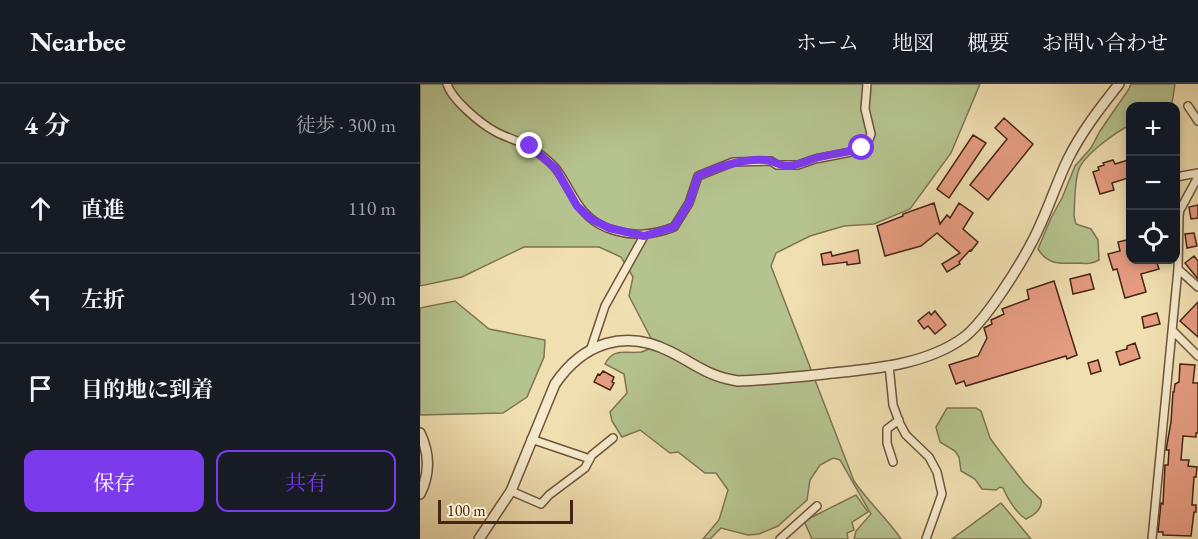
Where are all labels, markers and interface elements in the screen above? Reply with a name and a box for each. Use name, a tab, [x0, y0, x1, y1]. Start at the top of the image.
text: Nearbee	[30, 23, 126, 59]
text: ホーム	[796, 29, 859, 56]
text: 地図	[892, 29, 934, 56]
text: 概要	[967, 29, 1009, 56]
text: お問い合わせ	[1042, 29, 1168, 56]
map controls	[1126, 102, 1180, 264]
button: +	[1126, 102, 1180, 156]
text: 4 分	[24, 108, 70, 142]
text: 徒歩 · 300 m	[296, 112, 396, 138]
route end	[516, 132, 542, 158]
route start	[848, 134, 874, 160]
button: −	[1126, 156, 1180, 210]
icon: ahead	[24, 192, 57, 225]
text: 直進	[81, 195, 125, 224]
text: 110 m	[348, 195, 396, 221]
button: locate	[1126, 210, 1180, 264]
icon: left	[24, 282, 57, 315]
text: 左折	[81, 285, 125, 314]
text: 190 m	[348, 285, 396, 311]
icon: arrive	[24, 372, 57, 405]
text: 目的地に到着	[81, 375, 213, 404]
button: 保存	[24, 450, 204, 512]
button: 共有	[216, 450, 396, 512]
scale bar	[438, 497, 573, 524]
text: 100 m	[447, 500, 486, 521]

